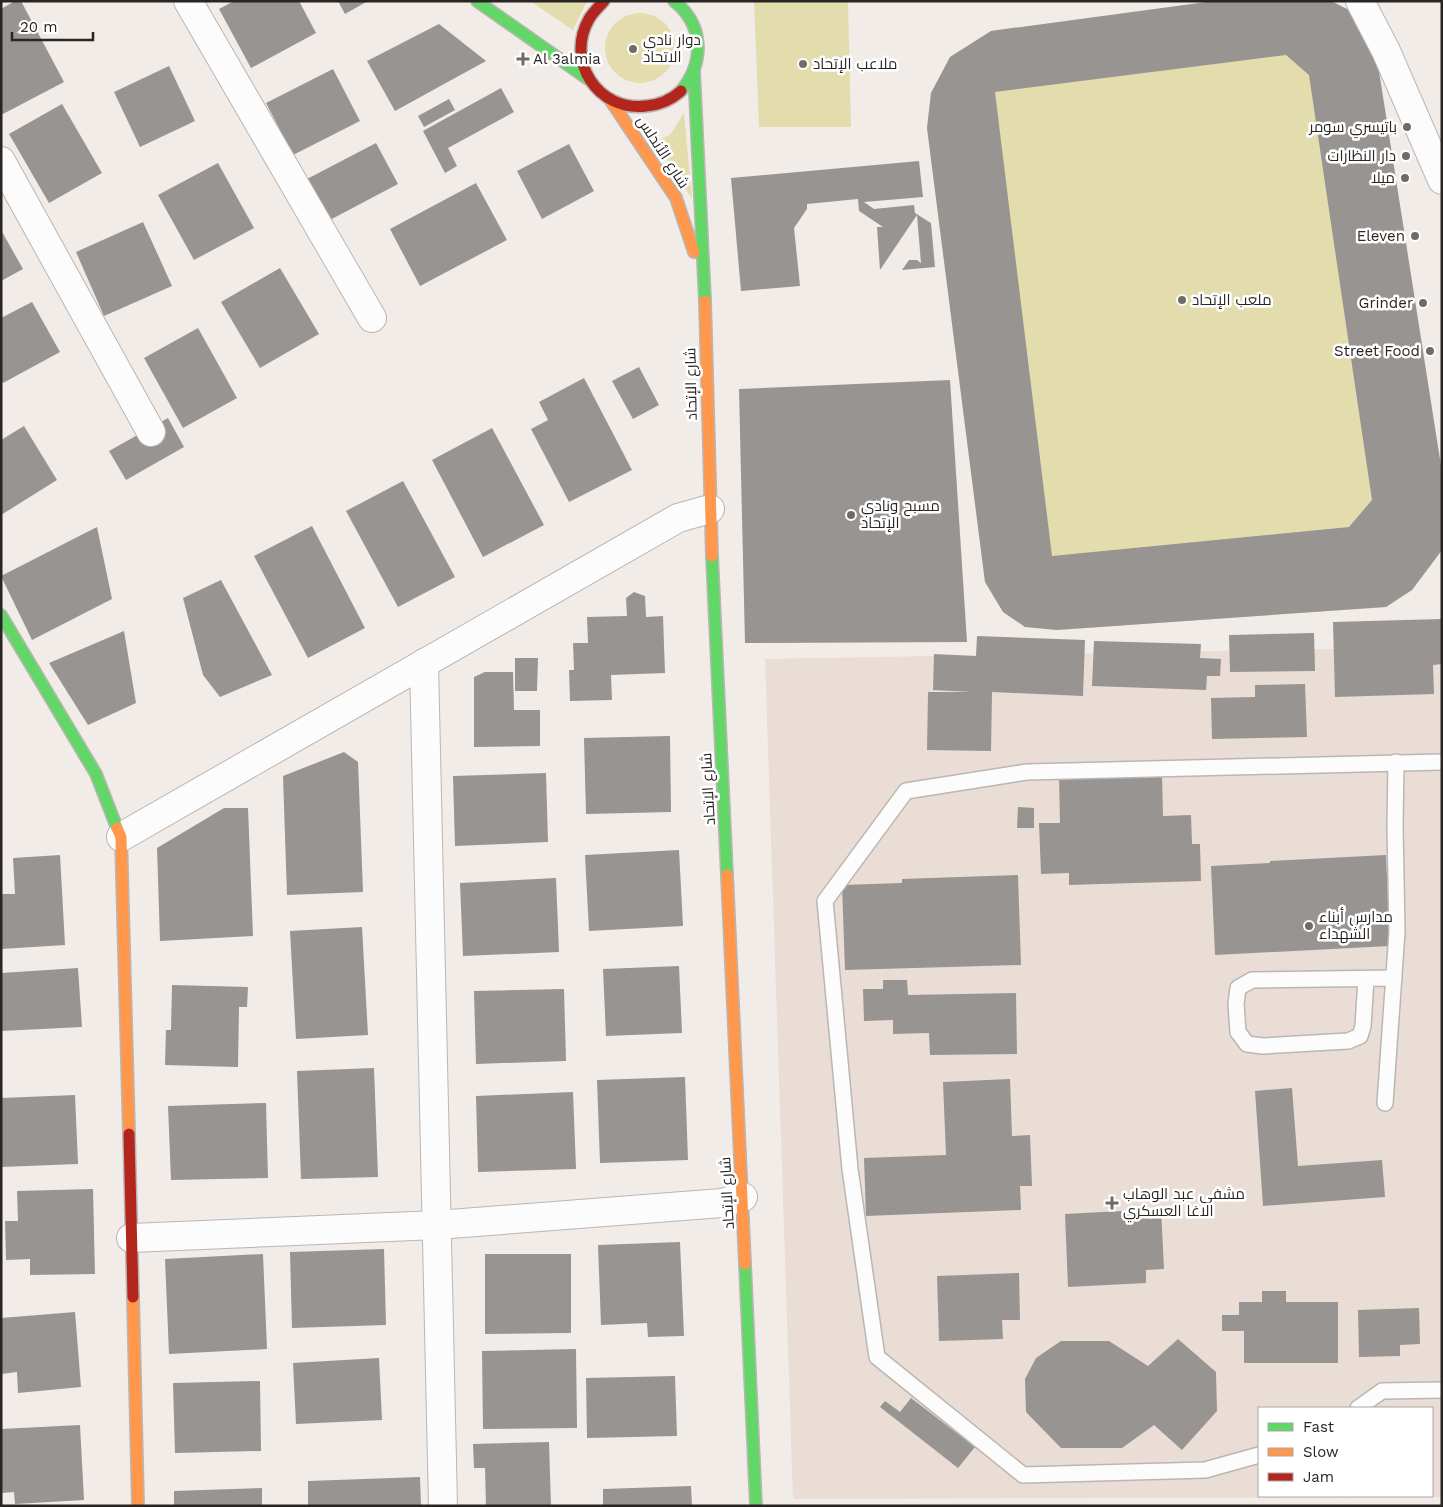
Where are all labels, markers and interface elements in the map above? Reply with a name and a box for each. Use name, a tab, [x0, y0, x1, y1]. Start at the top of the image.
scale bar	[12, 10, 94, 42]
text: 20 m	[20, 18, 58, 36]
place label: دوار نادي الاتحاد	[643, 31, 701, 66]
marker: دوار نادي الاتحاد	[627, 43, 639, 55]
place label: Al 3almia	[533, 50, 601, 68]
marker: Al 3almia	[517, 53, 529, 65]
place label: ملاعب الإتحاد	[813, 55, 897, 73]
marker: ملاعب الإتحاد	[797, 58, 809, 70]
street label: شارع الأندلس	[631, 112, 693, 193]
place label: باتيسري سومر	[1308, 118, 1397, 139]
marker: باتيسري سومر	[1401, 121, 1413, 133]
place label: دار النظارات	[1328, 147, 1396, 165]
marker: دار النظارات	[1400, 150, 1412, 162]
place label: ميلا	[1371, 169, 1395, 187]
marker: ميلا	[1399, 172, 1411, 184]
place label: Eleven	[1357, 227, 1405, 245]
marker: Eleven	[1409, 230, 1421, 242]
place label: ملعب الإتحاد	[1192, 291, 1272, 309]
marker: ملعب الإتحاد	[1176, 294, 1188, 306]
place label: Grinder	[1359, 294, 1413, 312]
marker: Grinder	[1417, 297, 1429, 309]
place label: Street Food	[1334, 342, 1420, 360]
marker: Street Food	[1424, 345, 1436, 357]
street label: شارع الإتحاد	[681, 348, 703, 420]
place label: مسبح ونادي الإتحاد	[861, 497, 940, 532]
marker: مسبح ونادي الإتحاد	[845, 509, 857, 521]
street label: شارع الإتحاد	[697, 752, 721, 826]
place label: مدارس أبناء الشهداء	[1319, 907, 1393, 944]
marker: مدارس أبناء الشهداء	[1303, 920, 1315, 932]
street label: شارع الإتحاد	[716, 1156, 740, 1230]
place label: مشفى عبد الوهاب الاغا العسكري	[1123, 1185, 1245, 1223]
marker: مشفى عبد الوهاب الاغا العسكري	[1105, 1196, 1119, 1210]
legend	[1258, 1407, 1433, 1497]
text: Fast	[1303, 1418, 1335, 1436]
text: Slow	[1303, 1443, 1339, 1461]
text: Jam	[1303, 1468, 1334, 1486]

